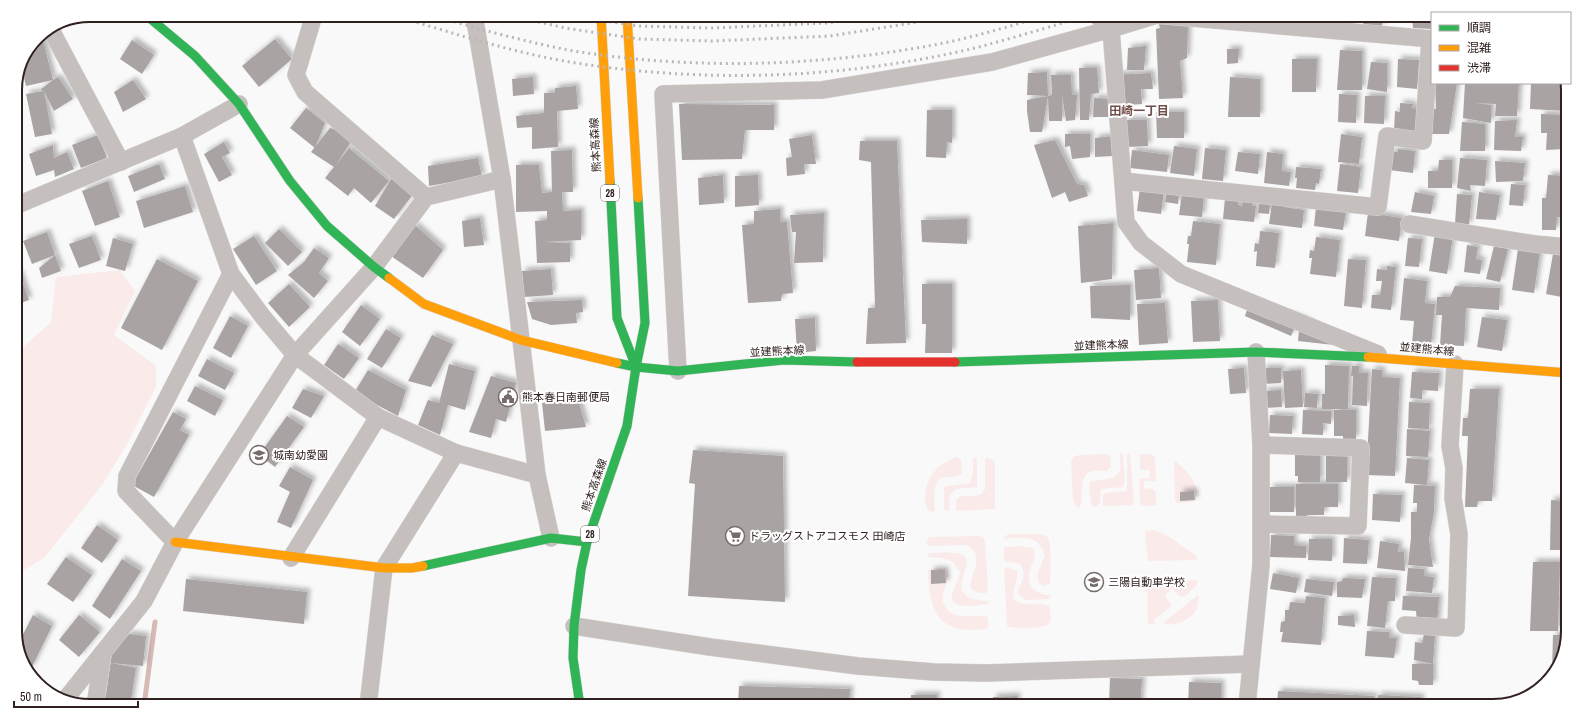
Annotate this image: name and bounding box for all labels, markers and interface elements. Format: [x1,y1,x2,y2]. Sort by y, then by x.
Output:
legend [1431,12,1571,84]
text: 順調 [1467,20,1491,36]
text: 混雑 [1467,40,1491,56]
text: 渋滞 [1467,60,1491,76]
district label: 田崎一丁目 [1109,103,1169,119]
street label: 熊本高森線 [587,117,603,173]
road number: 28 [601,185,619,201]
street label: 並建熊本線 [1073,337,1129,353]
street label: 並建熊本線 [1399,340,1455,358]
street label: 並建熊本線 [749,343,805,359]
public building icon: 熊本春日南郵便局 [497,386,519,408]
place label: 熊本春日南郵便局 [522,390,610,404]
school or university icon: 城南幼愛園 [248,444,270,466]
place label: 城南幼愛園 [273,448,328,462]
street label: 熊本高森線 [578,457,610,513]
supermarket icon: ドラッグストアコスモス 田崎店 [724,525,746,547]
road number: 28 [581,526,599,542]
place label: ドラッグストアコスモス 田崎店 [749,529,906,543]
school or university icon: 三陽自動車学校 [1083,571,1105,593]
place label: 三陽自動車学校 [1108,575,1185,589]
scale bar [14,683,138,709]
text: 50 m [20,689,42,705]

